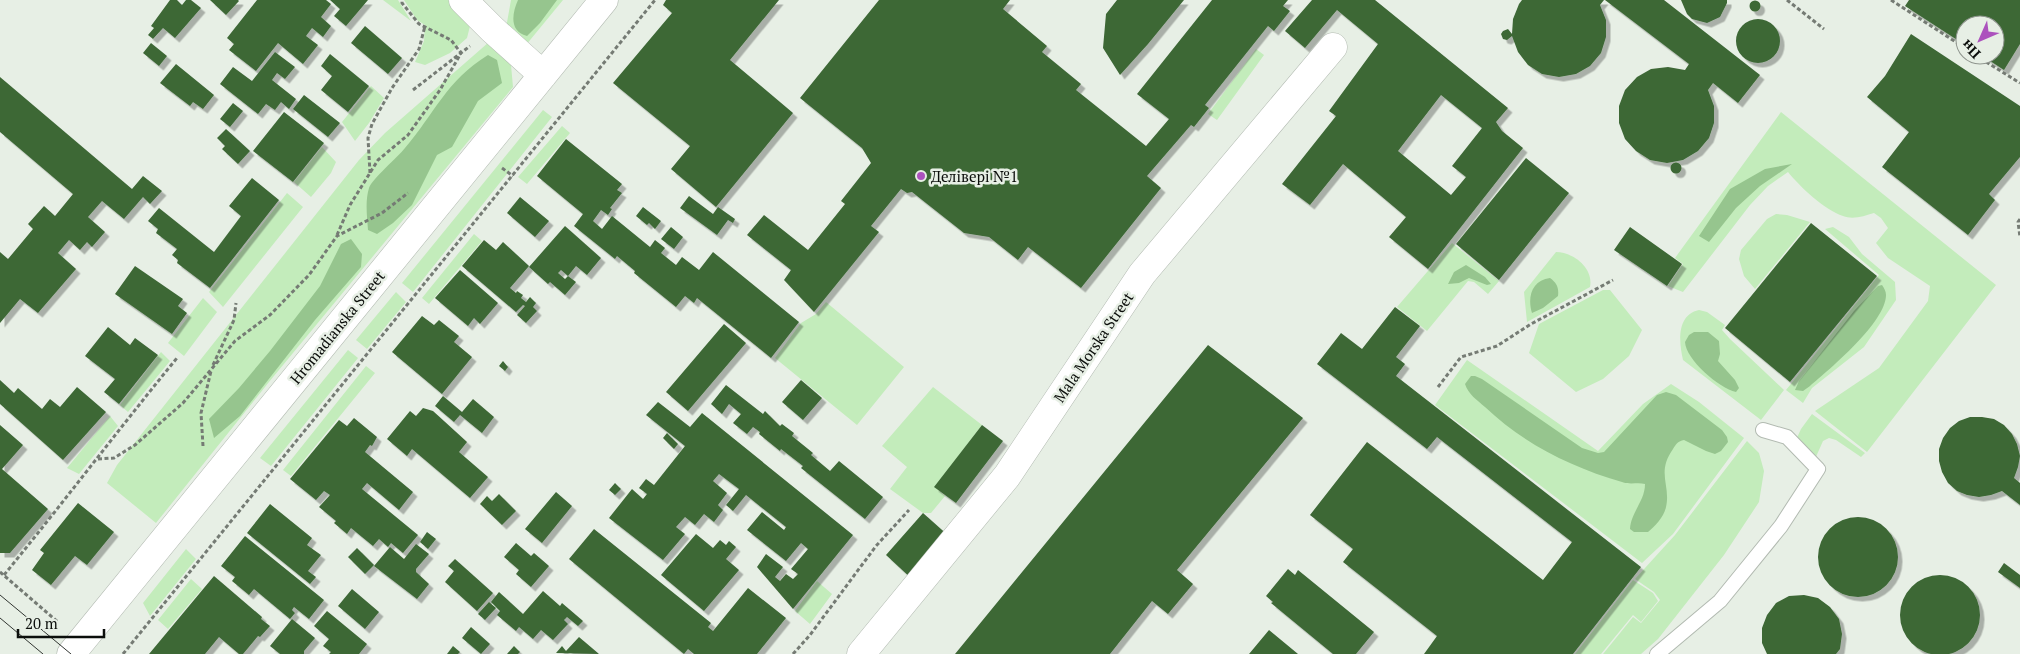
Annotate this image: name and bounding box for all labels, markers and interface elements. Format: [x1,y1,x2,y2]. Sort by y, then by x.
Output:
north arrow [1955,15,2005,65]
text: Пн [1957,36,1984,63]
place label: Делівері №1 [931,166,1018,186]
marker: Делівері №1 [915,170,927,182]
street label: Hromadianska Street [285,266,389,388]
street label: Mala Morska Street [1049,288,1138,406]
scale bar [18,606,104,638]
text: 20 m [25,613,58,633]

